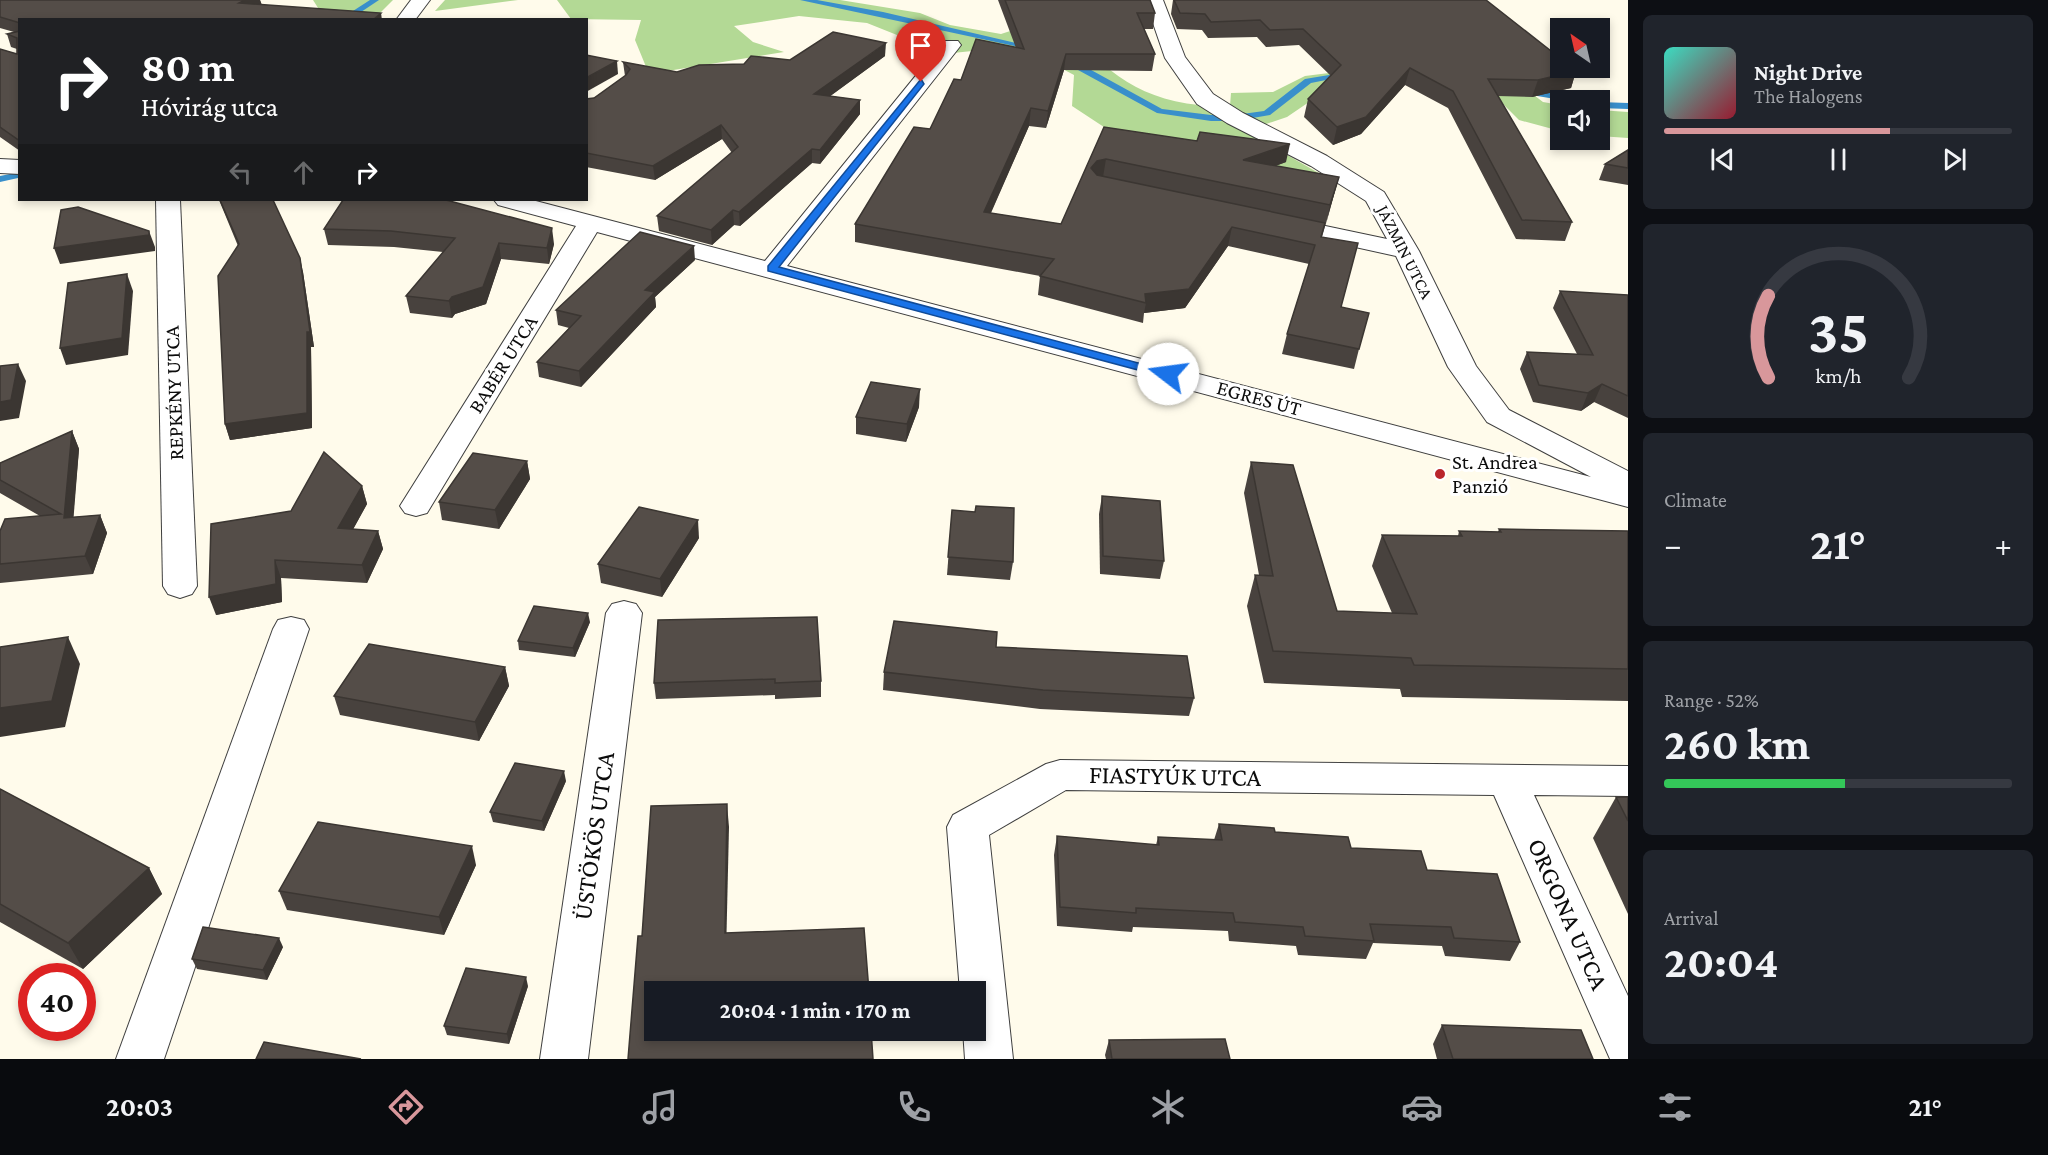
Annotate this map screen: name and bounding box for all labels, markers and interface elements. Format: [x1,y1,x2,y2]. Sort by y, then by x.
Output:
north arrow [1550,18,1610,78]
map controls [1550,18,1610,150]
pin [895,20,946,82]
icon: arrive [904,29,937,62]
icon: right [42,42,120,120]
text: 80 m [141,43,235,90]
text: Night Drive [1754,60,1862,85]
text: The Halogens [1754,85,1863,107]
button: sound [1550,90,1610,150]
text: Hóvirág utca [141,92,278,122]
icon: previous [1706,143,1739,176]
icon: pause [1822,143,1855,176]
icon: next [1938,143,1971,176]
icon: left [224,156,257,189]
icon: ahead [287,156,320,189]
icon: right [350,156,383,189]
street label: JÁZMIN UTCA [1372,200,1438,303]
text: 35 [1807,296,1869,365]
street label: BABÉR UTCA [463,311,543,417]
street label: REPKÉNY UTCA [160,325,188,461]
position arrow [1136,342,1200,406]
text: km/h [1815,364,1862,388]
street label: EGRES ÚT [1214,375,1304,421]
place label: St. Andrea Panzió [1452,450,1538,498]
marker: St. Andrea Panzió [1433,467,1447,481]
text: Climate [1664,489,1727,511]
text: 21° [1810,519,1866,569]
text: − [1664,526,1681,563]
text: + [1995,526,2012,563]
text: Range · 52% [1664,689,1759,711]
text: 260 km [1664,719,1810,769]
street label: ÜSTÖKÖS UTCA [568,750,620,922]
street label: FIASTYÚK UTCA [1089,760,1262,792]
street label: ORGONA UTCA [1522,834,1614,994]
text: Arrival [1664,907,1718,929]
text: 20:04 [1664,937,1778,987]
speed limit sign: 40 [18,963,96,1041]
text: 20:04 · 1 min · 170 m [720,998,910,1023]
icon: directions [385,1086,427,1128]
icon: music [639,1086,681,1128]
icon: phone [893,1086,935,1128]
icon: climate [1147,1086,1189,1128]
icon: car [1401,1086,1443,1128]
icon: filters [1654,1086,1696,1128]
text: 20:03 [106,1092,173,1122]
text: 21° [1908,1092,1942,1122]

